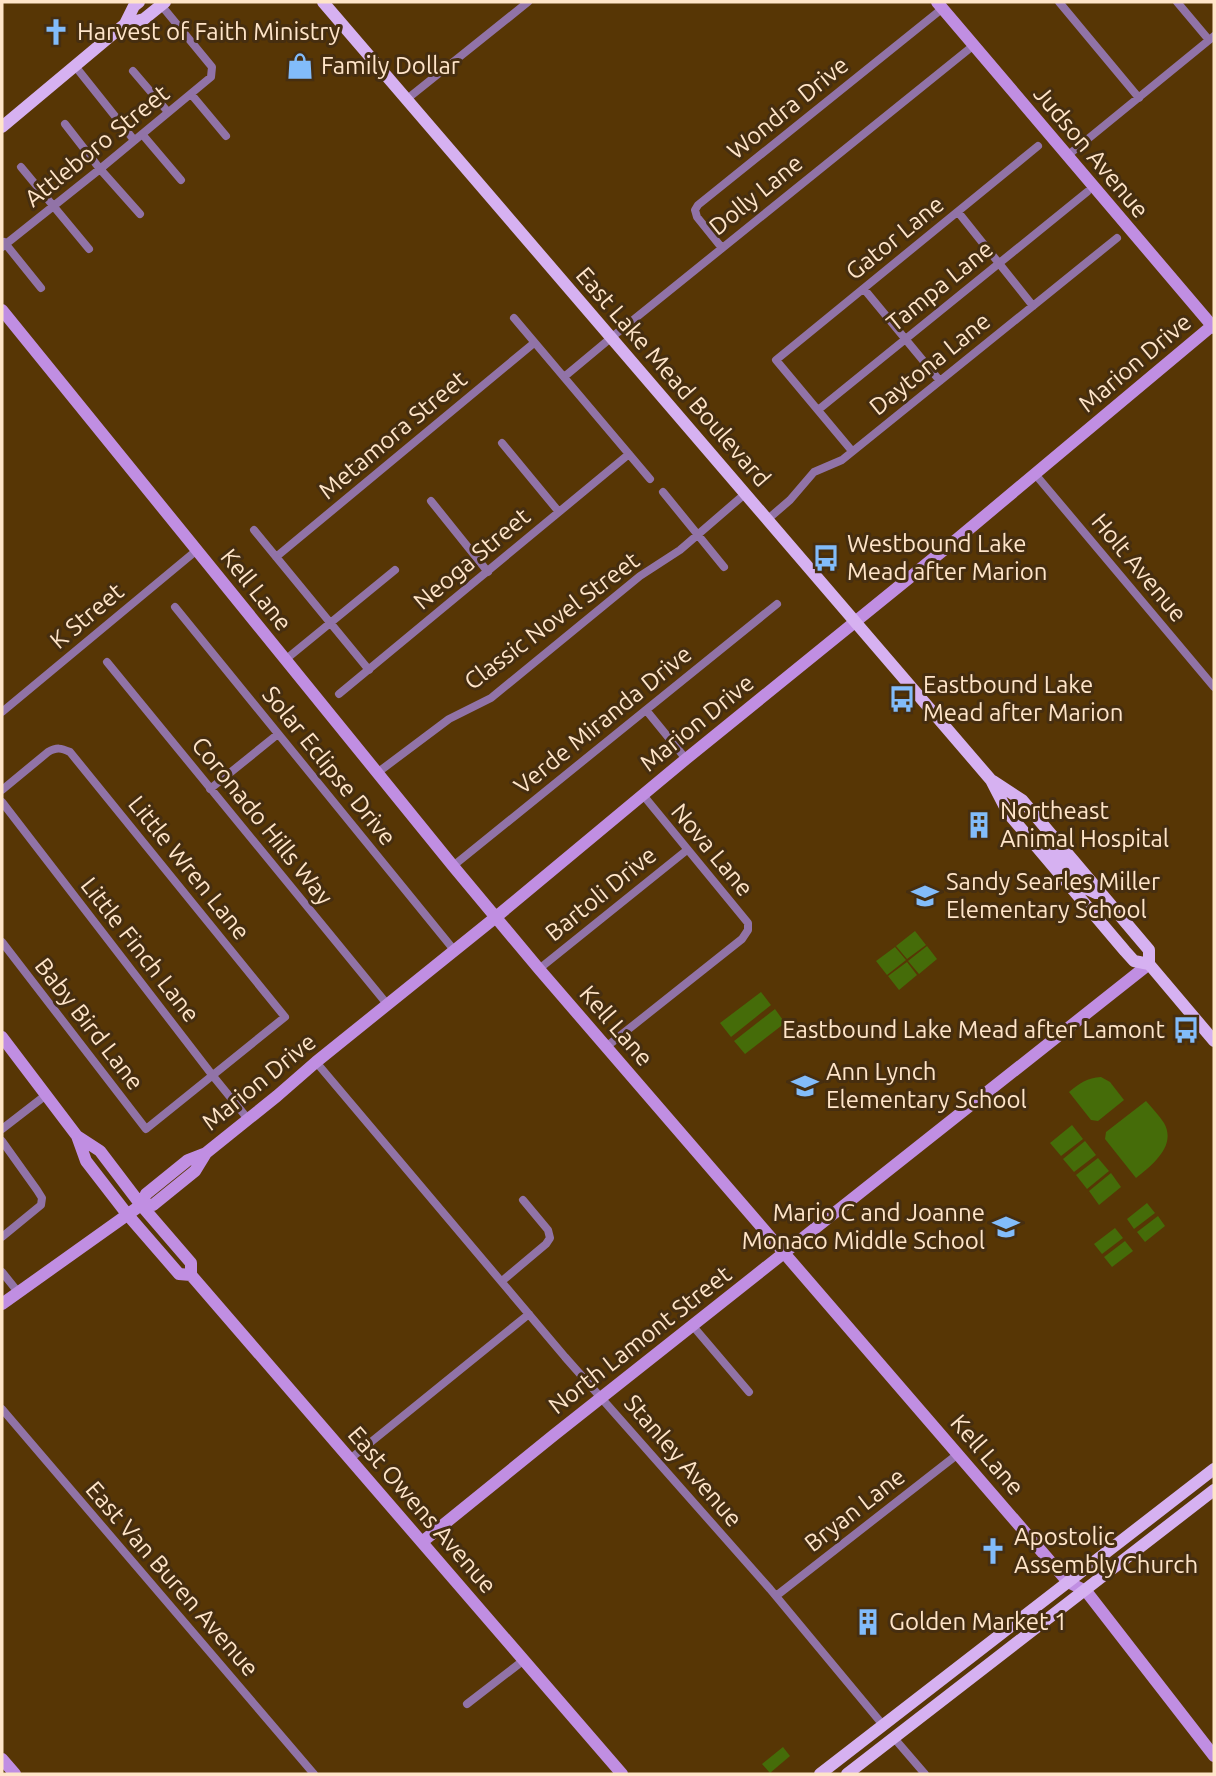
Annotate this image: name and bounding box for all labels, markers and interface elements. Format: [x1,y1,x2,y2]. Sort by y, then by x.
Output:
church icon: Harvest of Faith Ministry [41,17,71,47]
place label: Harvest of Faith Ministry [77,18,341,45]
shop icon: Family Dollar [285,51,315,81]
street label: Wondra Drive [722,51,853,164]
place label: Family Dollar [321,52,460,79]
street label: Attleboro Street [19,79,175,212]
street label: Judson Avenue [1028,80,1154,223]
street label: Dolly Lane [704,149,808,240]
street label: Gator Lane [840,190,949,285]
street label: Tampa Lane [881,235,998,337]
street label: East Lake Mead Boulevard [571,261,776,492]
street label: Daytona Lane [864,307,995,420]
street label: Marion Drive [1073,308,1196,417]
street label: Metamora Street [313,365,472,504]
street label: Neoga Street [408,502,536,615]
street label: Holt Avenue [1086,508,1192,627]
place label: Westbound Lake Mead after Marion [847,530,1048,585]
street label: Kell Lane [215,543,297,636]
bus stop icon: Westbound Lake Mead after Marion [811,543,841,573]
street label: Classic Novel Street [459,546,645,695]
street label: K Street [45,577,129,654]
street label: Verde Miranda Drive [509,640,697,799]
street label: Marion Drive [635,669,759,777]
place label: Eastbound Lake Mead after Marion [923,671,1124,726]
street label: Solar Eclipse Drive [257,681,402,851]
bus stop icon: Eastbound Lake Mead after Marion [887,684,917,714]
street label: Coronado Hills Way [186,731,339,910]
street label: Little Wren Lane [123,790,256,945]
place label: Northeast Animal Hospital [1000,797,1169,852]
street label: Nova Lane [666,798,759,901]
building icon: Northeast Animal Hospital [964,810,994,840]
street label: Bartoli Drive [540,841,661,946]
place label: Sandy Searles Miller Elementary School [946,868,1160,923]
street label: Little Finch Lane [76,872,205,1027]
school or university icon: Sandy Searles Miller Elementary School [910,881,940,911]
street label: Baby Bird Lane [30,952,149,1095]
street label: Kell Lane [574,980,658,1071]
bus stop icon: Eastbound Lake Mead after Lamont [1171,1015,1201,1045]
place label: Eastbound Lake Mead after Lamont [782,1016,1166,1043]
street label: Marion Drive [197,1028,321,1136]
place label: Ann Lynch Elementary School [826,1058,1027,1113]
school or university icon: Ann Lynch Elementary School [790,1071,820,1101]
place label: Mario C and Joanne Monaco Middle School [742,1199,985,1254]
school or university icon: Mario C and Joanne Monaco Middle School [991,1212,1021,1242]
street label: North Lamont Street [543,1260,737,1419]
street label: Stanley Avenue [619,1389,748,1532]
street label: Kell Lane [945,1409,1029,1500]
street label: East Owens Avenue [343,1421,502,1599]
street label: Bryan Lane [799,1462,910,1557]
street label: East Van Buren Avenue [81,1476,264,1681]
place label: Apostolic Assembly Church [1014,1523,1198,1578]
church icon: Apostolic Assembly Church [978,1536,1008,1566]
building icon: Golden Market 1 [853,1607,883,1637]
place label: Golden Market 1 [889,1608,1067,1635]

